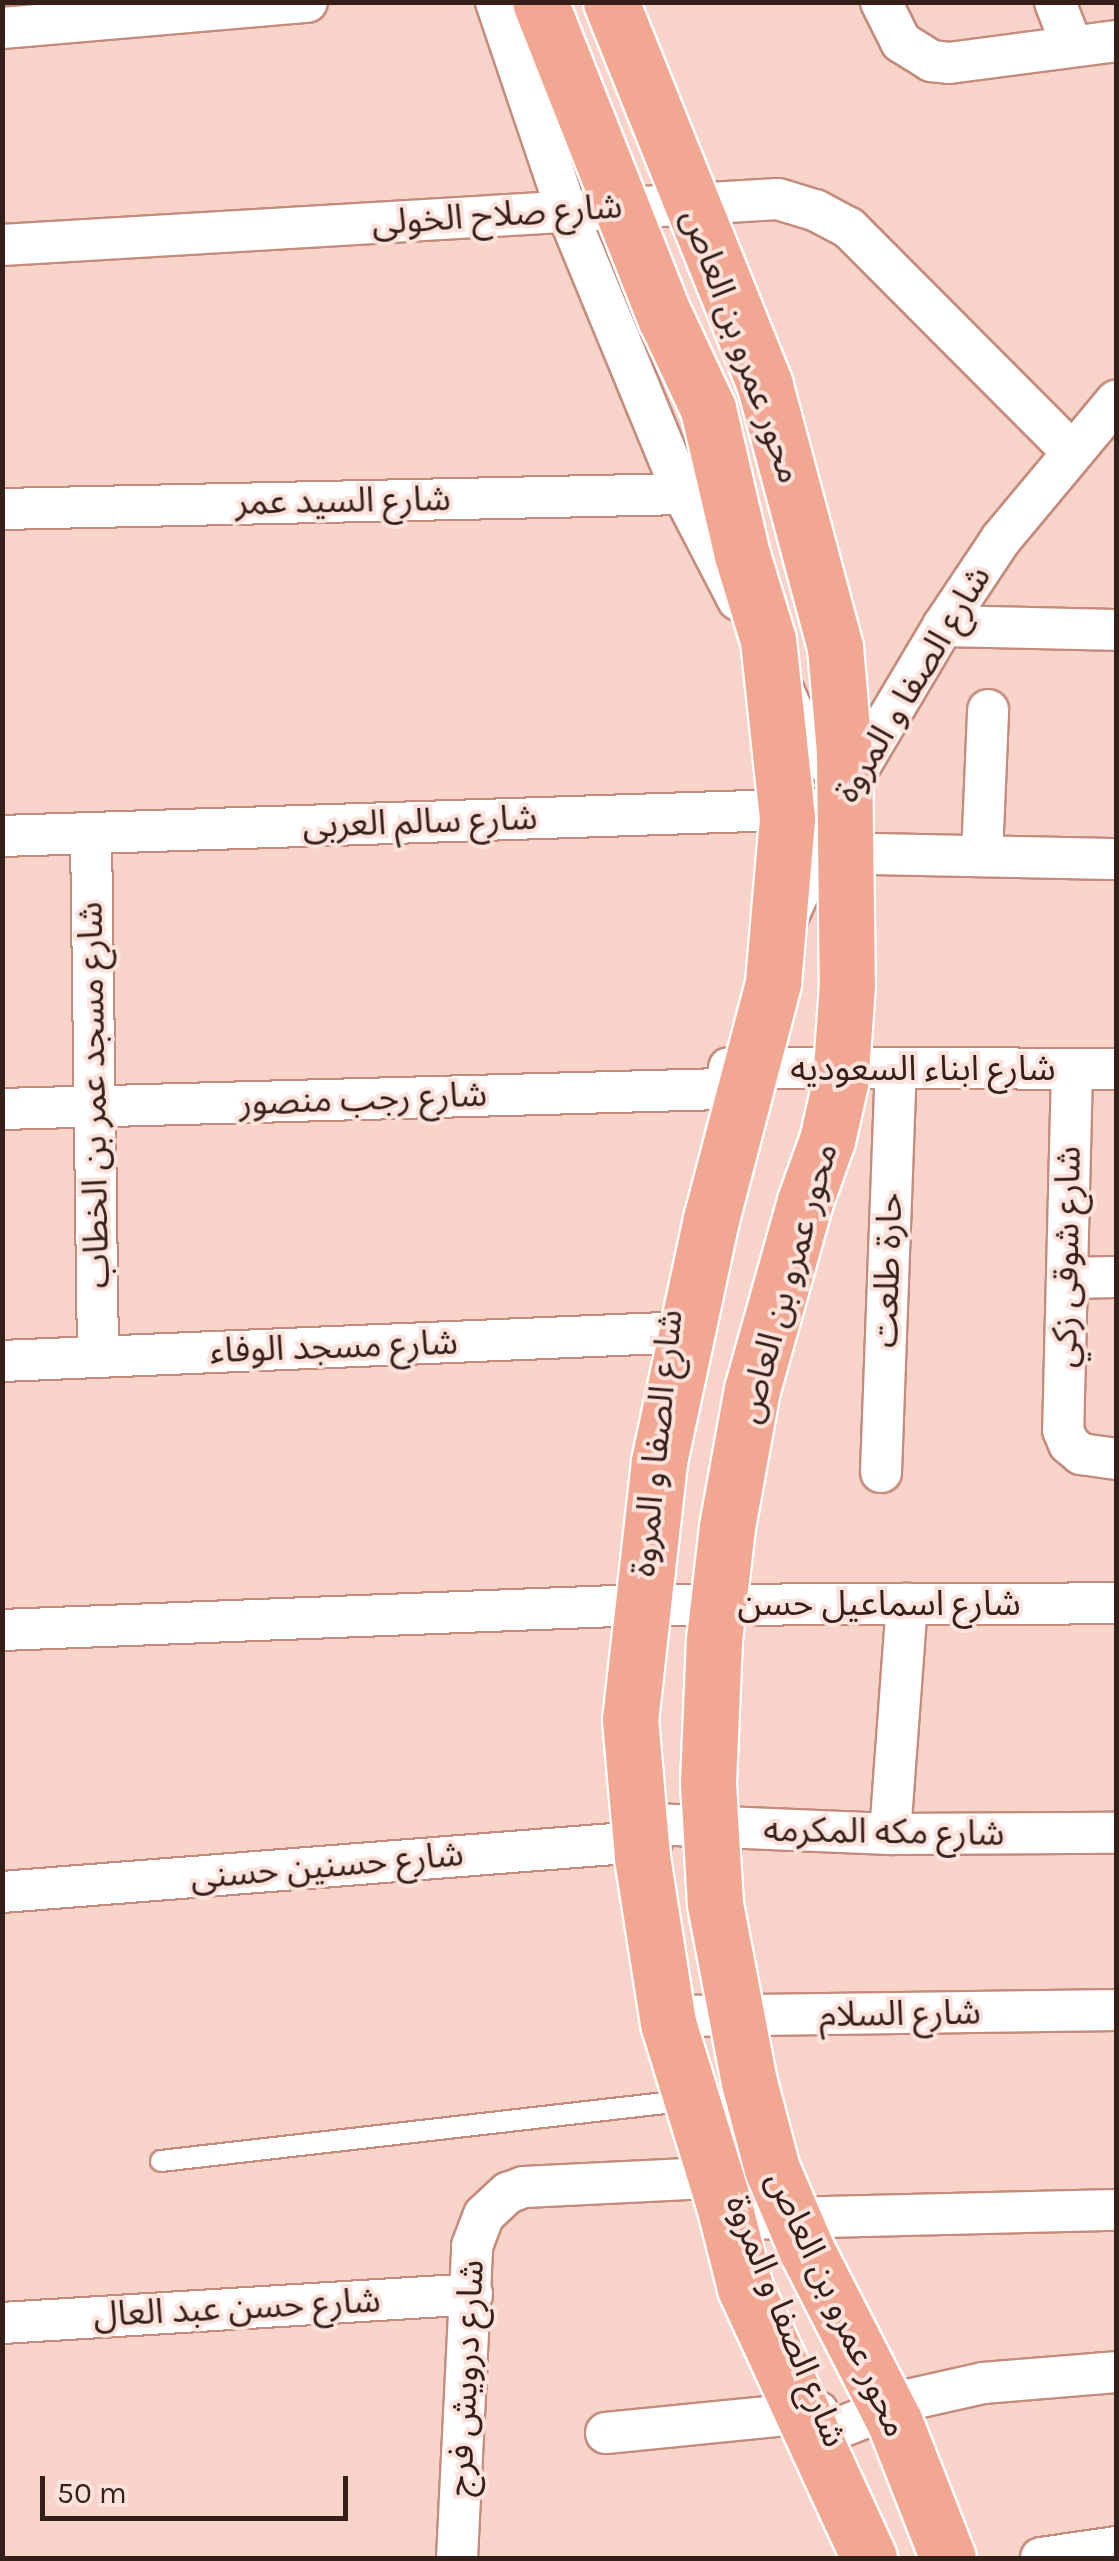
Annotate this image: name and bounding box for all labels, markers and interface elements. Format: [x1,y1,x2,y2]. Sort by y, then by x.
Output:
street label: شارع صلاح الخولى [370,185,624,245]
street label: محور عمرو بن العاص [673,203,811,489]
street label: شارع السيد عمر [235,478,451,524]
street label: شارع الصفا و المروة [826,558,1000,810]
street label: شارع سالم العربى [302,797,538,847]
street label: شارع مسجد عمر بن الخطاب [70,901,118,1289]
street label: شارع ابناء السعوديه [790,1048,1056,1090]
street label: شارع رجب منصور [238,1074,488,1124]
street label: محور عمرو بن العاص [727,1138,847,1428]
street label: شارع شوقى زكي [1044,1146,1090,1368]
street label: حارة طلعت [864,1192,912,1348]
street label: شارع الصفا و المروة [622,1307,692,1579]
street label: شارع مسجد الوفاء [209,1322,459,1372]
street label: شارع اسماعيل حسن [737,1583,1021,1625]
street label: شارع مكه المكرمه [763,1809,1005,1855]
street label: شارع حسنين حسنى [189,1833,465,1899]
street label: شارع السلام [819,1992,981,2036]
street label: محور عمرو بن العاص [757,2164,917,2444]
street label: شارع الصفا و المروة [716,2189,856,2453]
street label: شارع درويش فرج [439,2259,493,2497]
street label: شارع حسن عبد العال [92,2280,382,2336]
scale bar [45,2456,352,2518]
text: 50 m [57,2475,127,2511]

